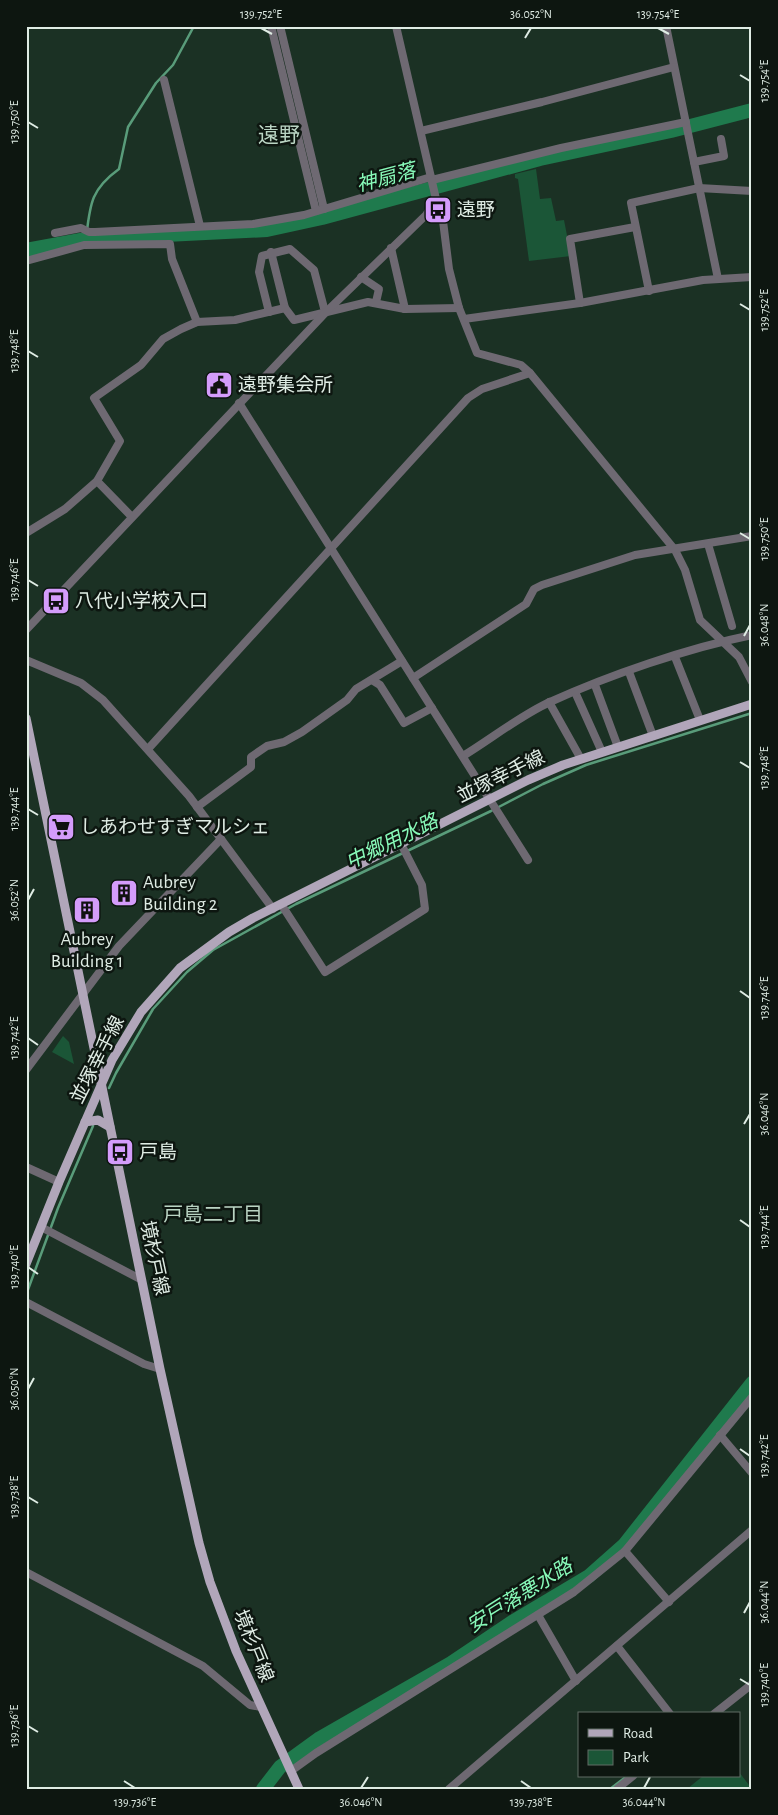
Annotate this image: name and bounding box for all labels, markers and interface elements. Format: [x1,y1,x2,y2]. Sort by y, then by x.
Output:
text: 139.752°E [240,8,282,20]
text: 36.052°N [510,8,552,20]
text: 139.754°E [637,8,679,20]
text: 139.754°E [758,60,770,102]
text: 139.750°E [8,100,20,144]
district label: 遠野 [258,124,300,146]
water label: 神扇落 [354,159,420,195]
bus stop icon: 遠野 [423,195,453,225]
place label: 遠野 [457,200,495,220]
text: 139.752°E [758,289,770,331]
text: 139.748°E [8,329,20,373]
public building icon: 遠野集会所 [204,370,234,400]
place label: 遠野集会所 [238,375,333,395]
text: 139.750°E [758,517,770,561]
text: 139.746°E [8,558,20,602]
bus stop icon: 八代小学校入口 [41,586,71,616]
place label: 八代小学校入口 [75,590,208,611]
text: 36.048°N [758,604,770,646]
text: 139.748°E [758,746,770,790]
street label: 並塚幸手線 [454,747,548,806]
text: 139.744°E [8,787,20,831]
water label: 中郷用水路 [342,809,443,873]
supermarket icon: しあわせすぎマルシェ [46,812,76,842]
place label: しあわせすぎマルシェ [80,816,270,837]
place label: Aubrey Building 2 [143,873,218,914]
building icon: Aubrey Building 2 [109,878,139,908]
text: 36.052°N [8,879,20,921]
building icon: Aubrey Building 1 [72,895,102,925]
place label: Aubrey Building 1 [51,930,123,971]
text: 139.746°E [758,976,770,1020]
street label: 並塚幸手線 [67,1013,128,1107]
text: 139.742°E [8,1016,20,1060]
text: 36.046°N [758,1093,770,1135]
bus stop icon: 戸島 [105,1137,135,1167]
place label: 戸島 [139,1142,177,1162]
district label: 戸島二丁目 [163,1204,263,1225]
text: 139.744°E [758,1205,770,1249]
street label: 境杉戸線 [137,1218,173,1297]
text: 139.740°E [8,1245,20,1289]
text: 36.050°N [8,1368,20,1410]
text: 139.742°E [758,1434,770,1478]
text: 139.738°E [8,1476,20,1518]
water label: 安戸落悪水路 [463,1554,578,1636]
text: 36.044°N [758,1581,770,1623]
street label: 境杉戸線 [230,1606,278,1685]
text: 139.740°E [758,1663,770,1707]
text: 139.736°E [8,1705,20,1747]
legend [578,1712,740,1778]
text: Road [623,1726,653,1741]
text: Park [623,1750,649,1765]
text: 139.736°E [114,1796,156,1808]
text: 36.046°N [340,1796,382,1808]
text: 139.738°E [510,1796,552,1808]
text: 36.044°N [623,1796,665,1808]

